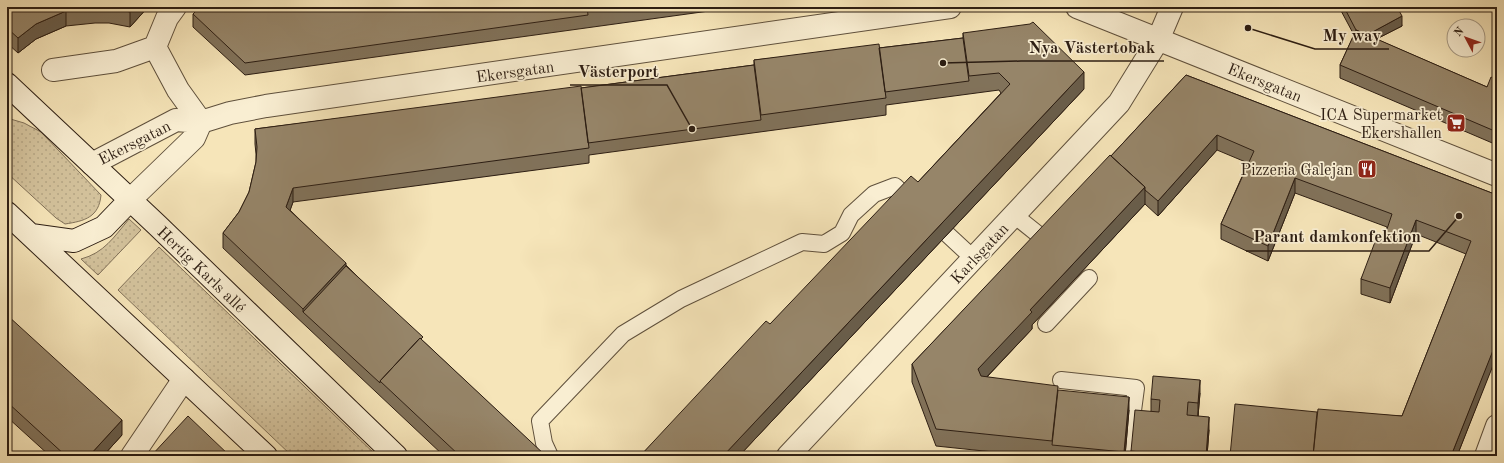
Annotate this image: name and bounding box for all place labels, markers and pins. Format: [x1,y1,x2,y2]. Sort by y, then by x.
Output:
callout: My way [1315,20,1389,49]
callout: Nya Västertobak [1021,32,1164,61]
callout: Västerport [570,56,667,85]
place label: ICA Supermarket Ekershallen [1320,108,1442,142]
supermarket icon: ICA Supermarket Ekershallen [1445,112,1467,134]
restaurant icon: Pizzeria Galejan [1356,158,1378,180]
place label: Pizzeria Galejan [1240,163,1353,179]
callout: Parant damkonfektion [1246,222,1429,251]

